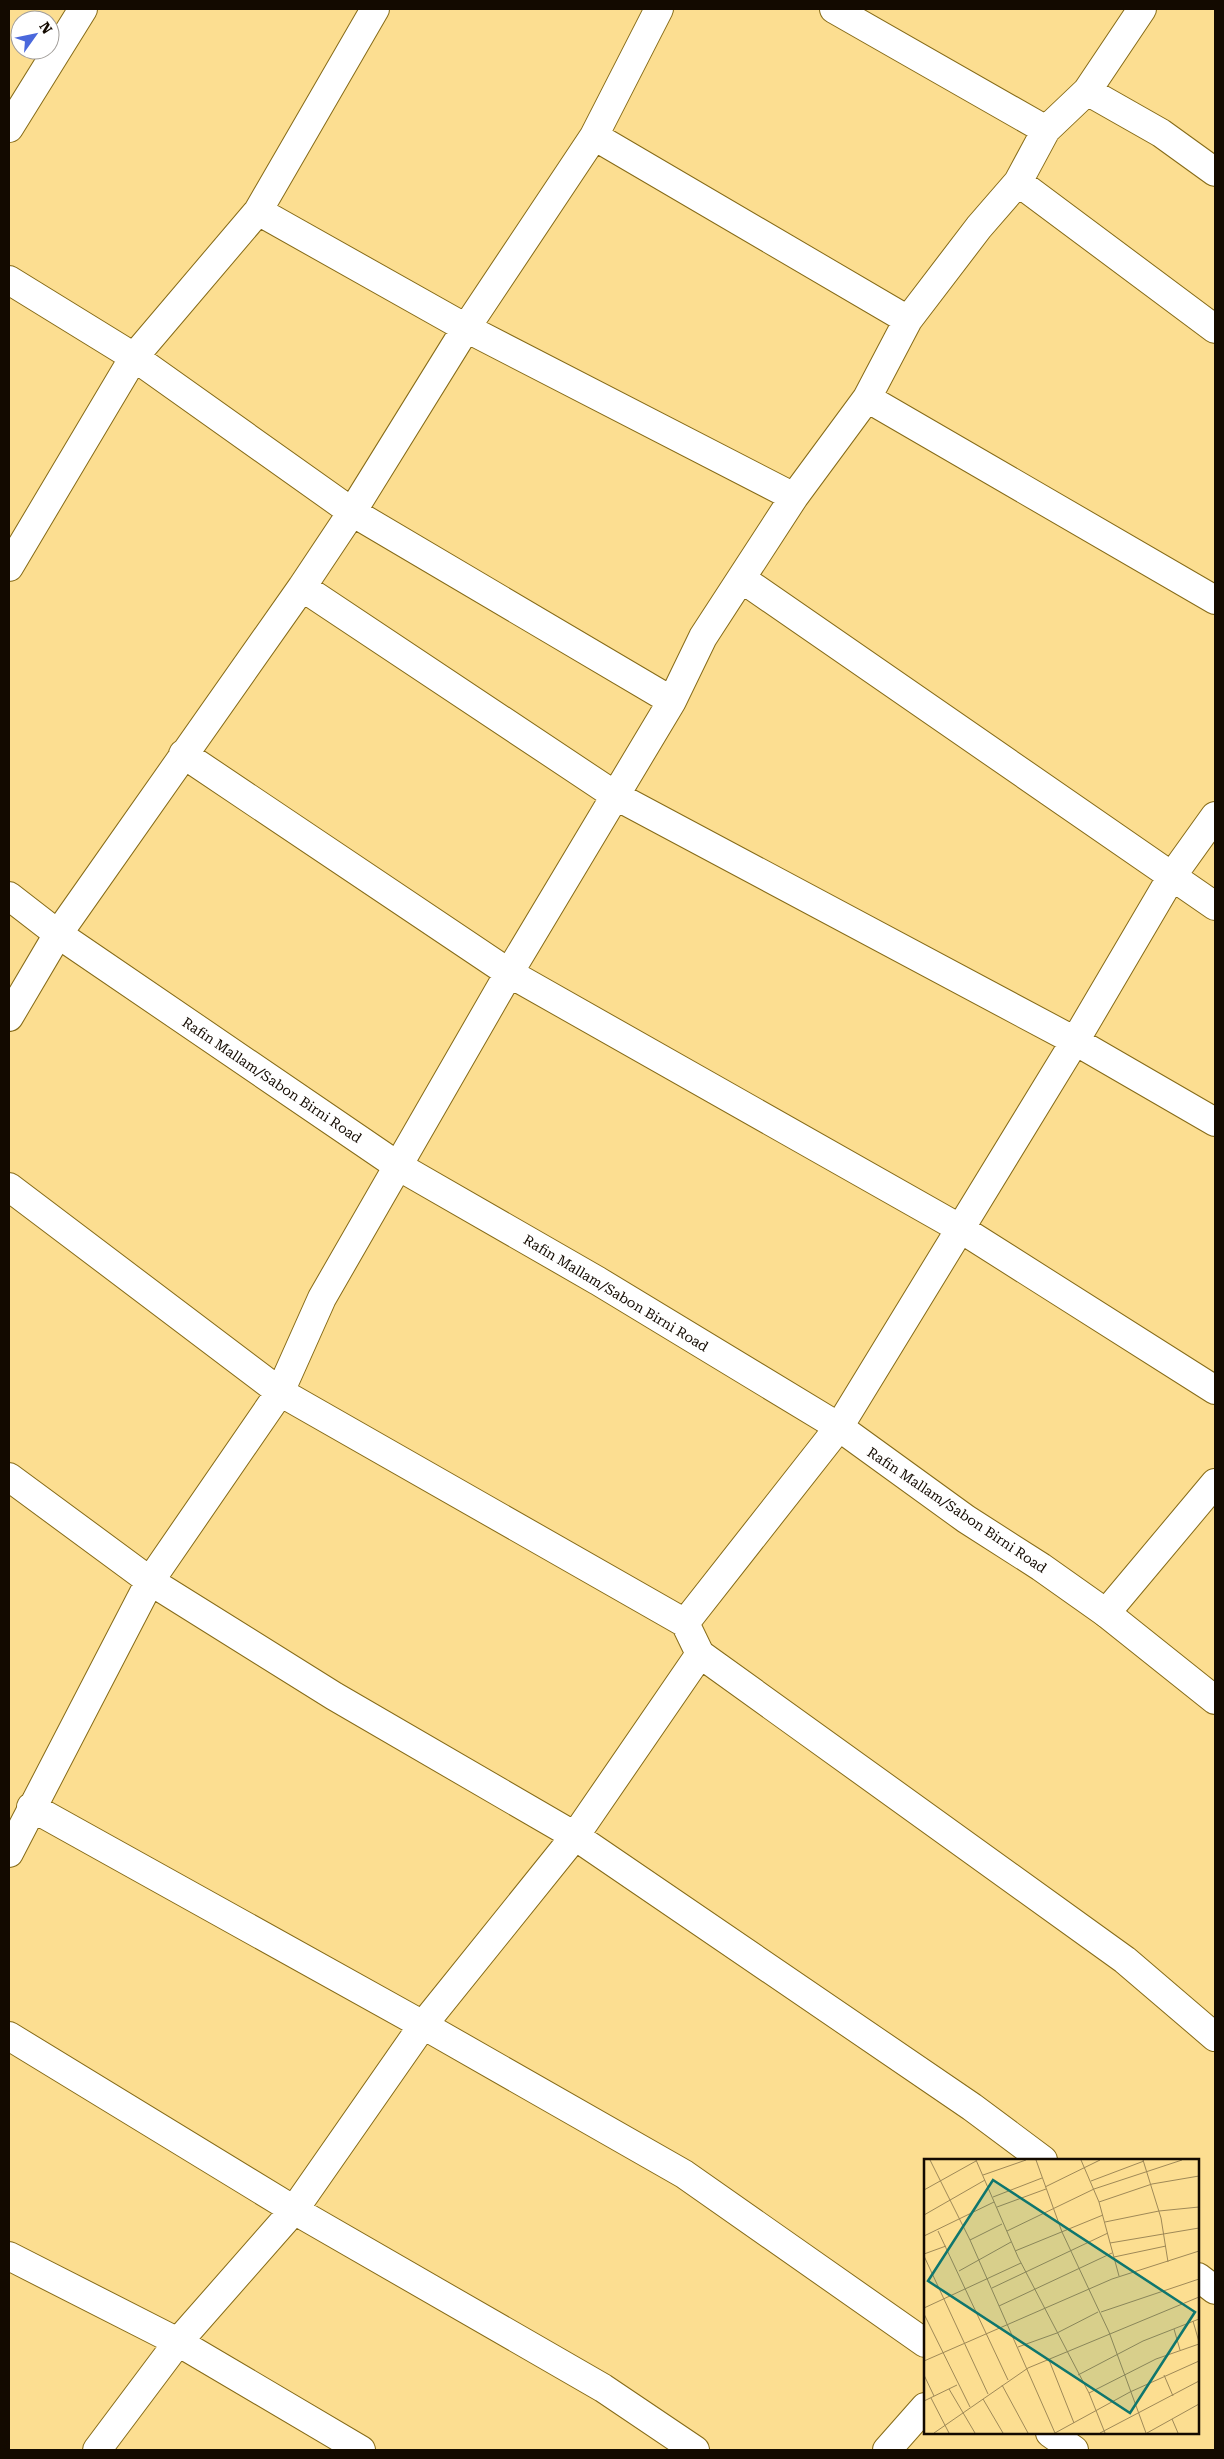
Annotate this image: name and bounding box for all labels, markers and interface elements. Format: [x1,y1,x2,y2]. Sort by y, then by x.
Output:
north arrow [10,10,60,60]
text: N [36,19,56,37]
street label: Rafin Mallam/Sabon Birni Road [179,1014,365,1146]
street label: Rafin Mallam/Sabon Birni Road [521,1231,711,1355]
street label: Rafin Mallam/Sabon Birni Road [864,1444,1050,1576]
inset map [924,2159,1199,2434]

